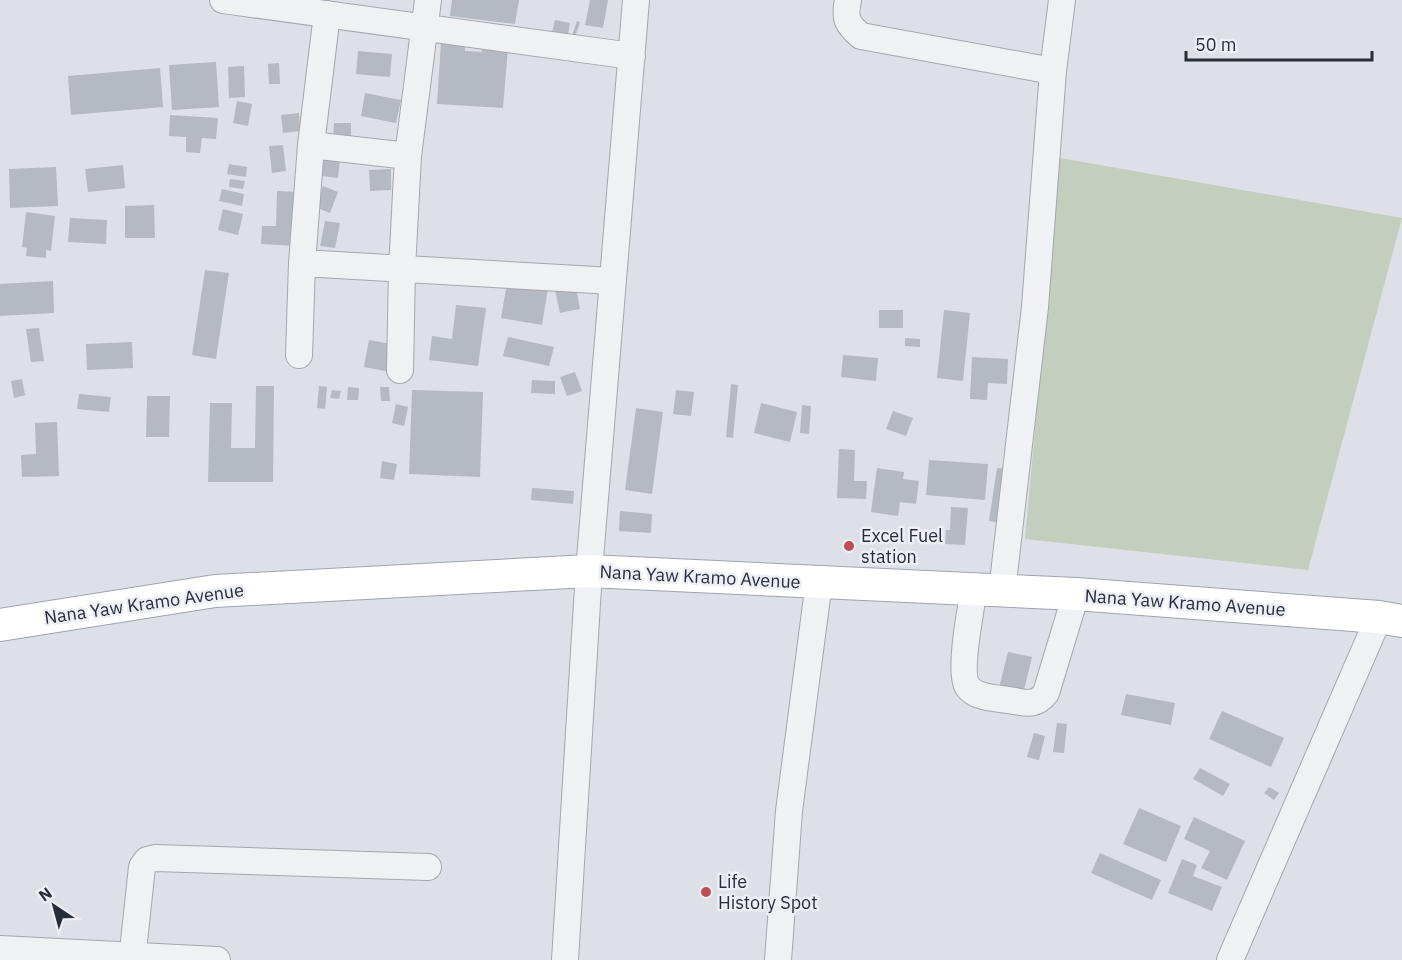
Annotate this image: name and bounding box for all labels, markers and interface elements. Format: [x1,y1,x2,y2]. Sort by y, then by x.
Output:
scale bar [1186,24,1372,62]
text: 50 m [1195,33,1237,56]
place label: Excel Fuel station [861,524,943,568]
marker: Excel Fuel station [842,539,856,553]
street label: Nana Yaw Kramo Avenue [599,560,801,593]
street label: Nana Yaw Kramo Avenue [43,578,245,629]
street label: Nana Yaw Kramo Avenue [1084,584,1286,621]
place label: Life History Spot [718,870,818,914]
north arrow [24,876,84,936]
text: N [35,882,56,905]
marker: Life History Spot [699,885,713,899]

